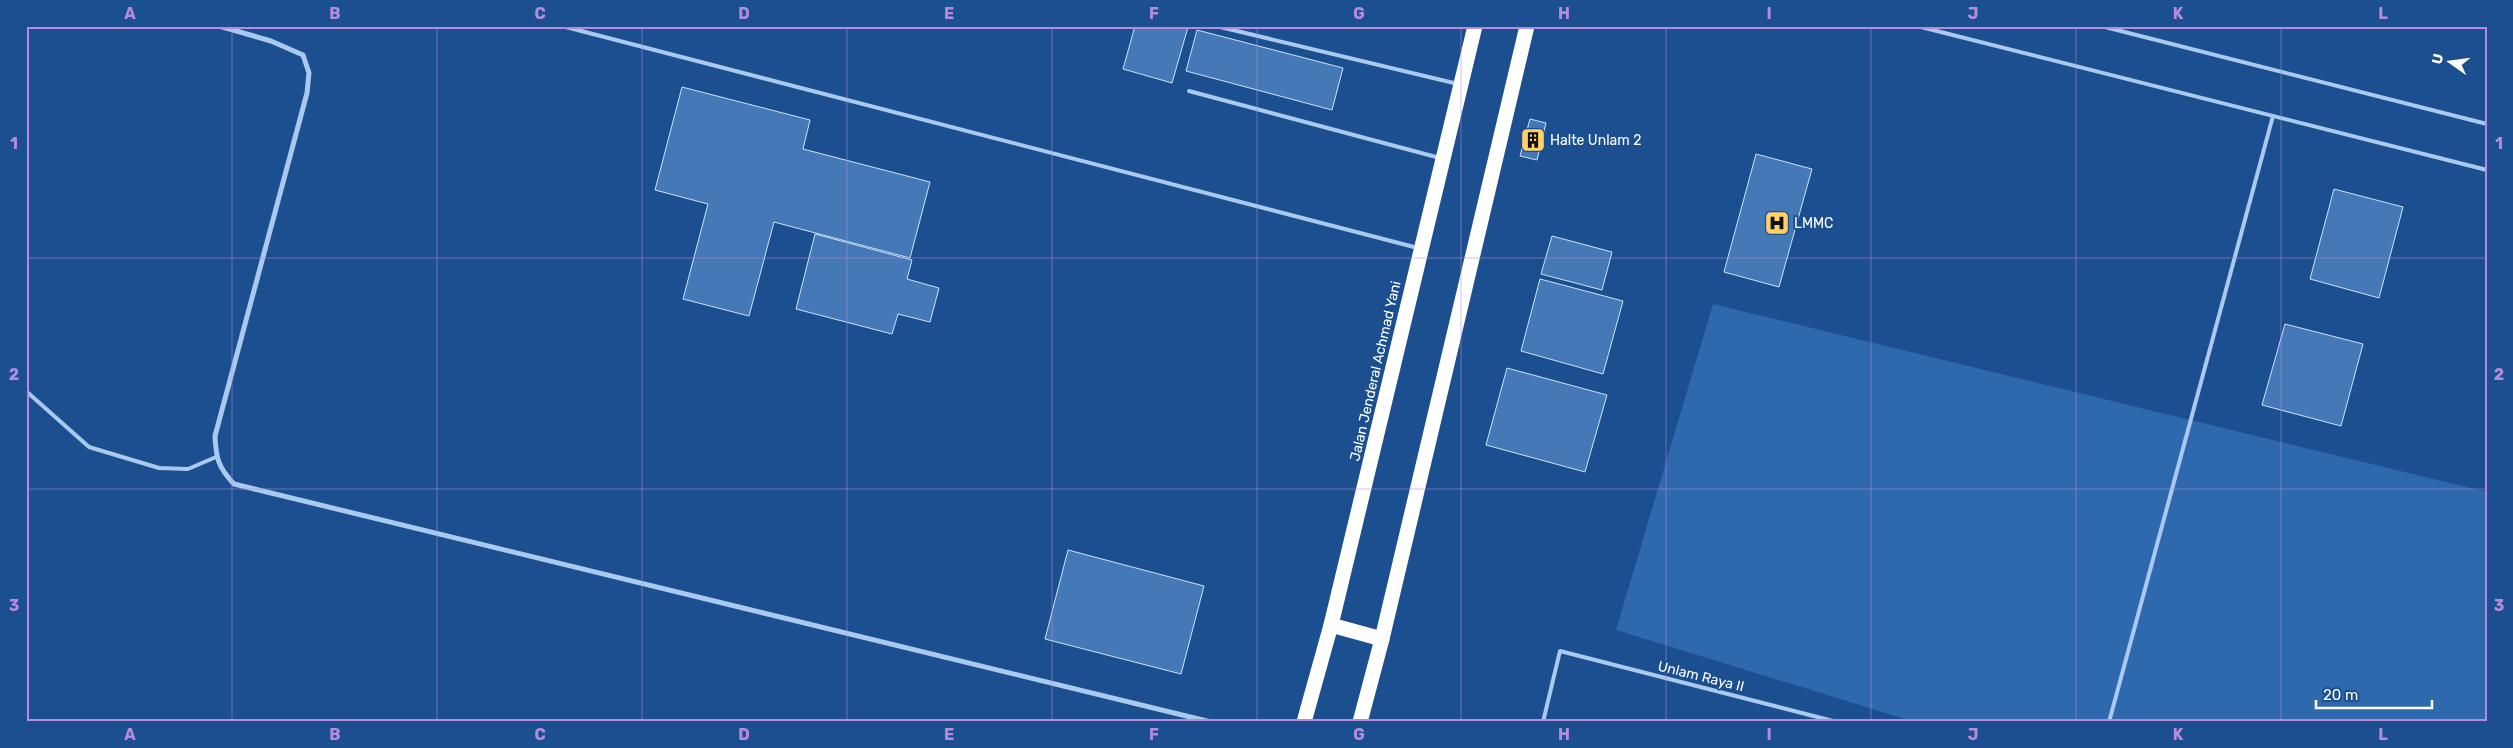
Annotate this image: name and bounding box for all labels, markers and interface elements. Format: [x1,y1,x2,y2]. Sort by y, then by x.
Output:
text: A [124,4,136,23]
text: B [329,4,341,23]
text: C [534,4,546,23]
text: D [738,4,750,23]
text: E [944,4,954,23]
text: F [1149,4,1159,23]
text: G [1353,4,1365,23]
text: H [1558,4,1570,23]
text: I [1766,4,1772,23]
text: J [1968,4,1978,23]
text: K [2173,4,2184,23]
text: L [2378,4,2388,23]
north arrow [2426,38,2476,88]
text: U [2428,52,2447,66]
building icon: Halte Unlam 2 [1520,127,1546,153]
place label: Halte Unlam 2 [1550,132,1641,149]
text: 1 [10,134,18,153]
text: 1 [2495,134,2503,153]
hospital icon: LMMC [1764,210,1790,236]
place label: LMMC [1794,215,1833,232]
street label: Jalan Jenderal Achmad Yani [1346,279,1405,463]
text: 2 [9,365,19,384]
text: 2 [2494,365,2504,384]
text: 3 [9,596,19,615]
text: 3 [2494,596,2504,615]
street label: Unlam Raya II [1656,658,1746,695]
scale bar [2316,678,2432,710]
text: 20 m [2323,686,2358,704]
text: A [124,725,136,744]
text: B [329,725,341,744]
text: C [534,725,546,744]
text: D [738,725,750,744]
text: E [944,725,954,744]
text: F [1149,725,1159,744]
text: G [1353,725,1365,744]
text: H [1558,725,1570,744]
text: I [1766,725,1772,744]
text: J [1968,725,1978,744]
text: K [2173,725,2184,744]
text: L [2378,725,2388,744]

